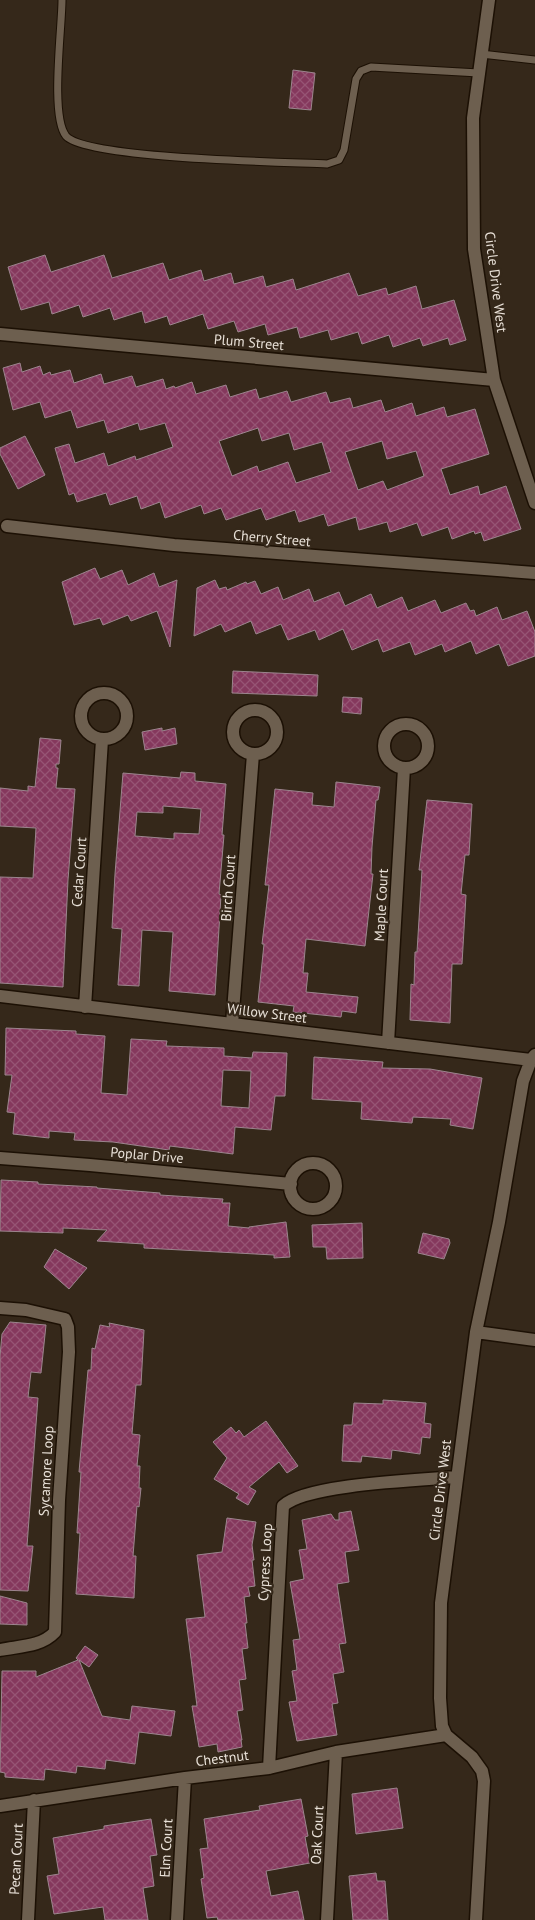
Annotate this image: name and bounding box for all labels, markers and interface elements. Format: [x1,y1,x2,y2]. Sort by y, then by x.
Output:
street label: Circle Drive West [481,231,511,334]
street label: Plum Street [213,330,285,354]
street label: Cherry Street [232,526,312,550]
street label: Cedar Court [68,836,90,908]
street label: Birch Court [217,854,239,922]
street label: Maple Court [370,868,392,942]
street label: Willow Street [226,999,308,1027]
street label: Poplar Drive [110,1143,184,1167]
street label: Sycamore Loop [35,1425,57,1517]
street label: Circle Drive West [425,1438,455,1541]
street label: Cypress Loop [254,1523,276,1601]
street label: Chestnut [194,1746,250,1770]
street label: Oak Court [306,1805,328,1865]
street label: Elm Court [155,1818,177,1878]
street label: Pecan Court [5,1823,27,1895]

